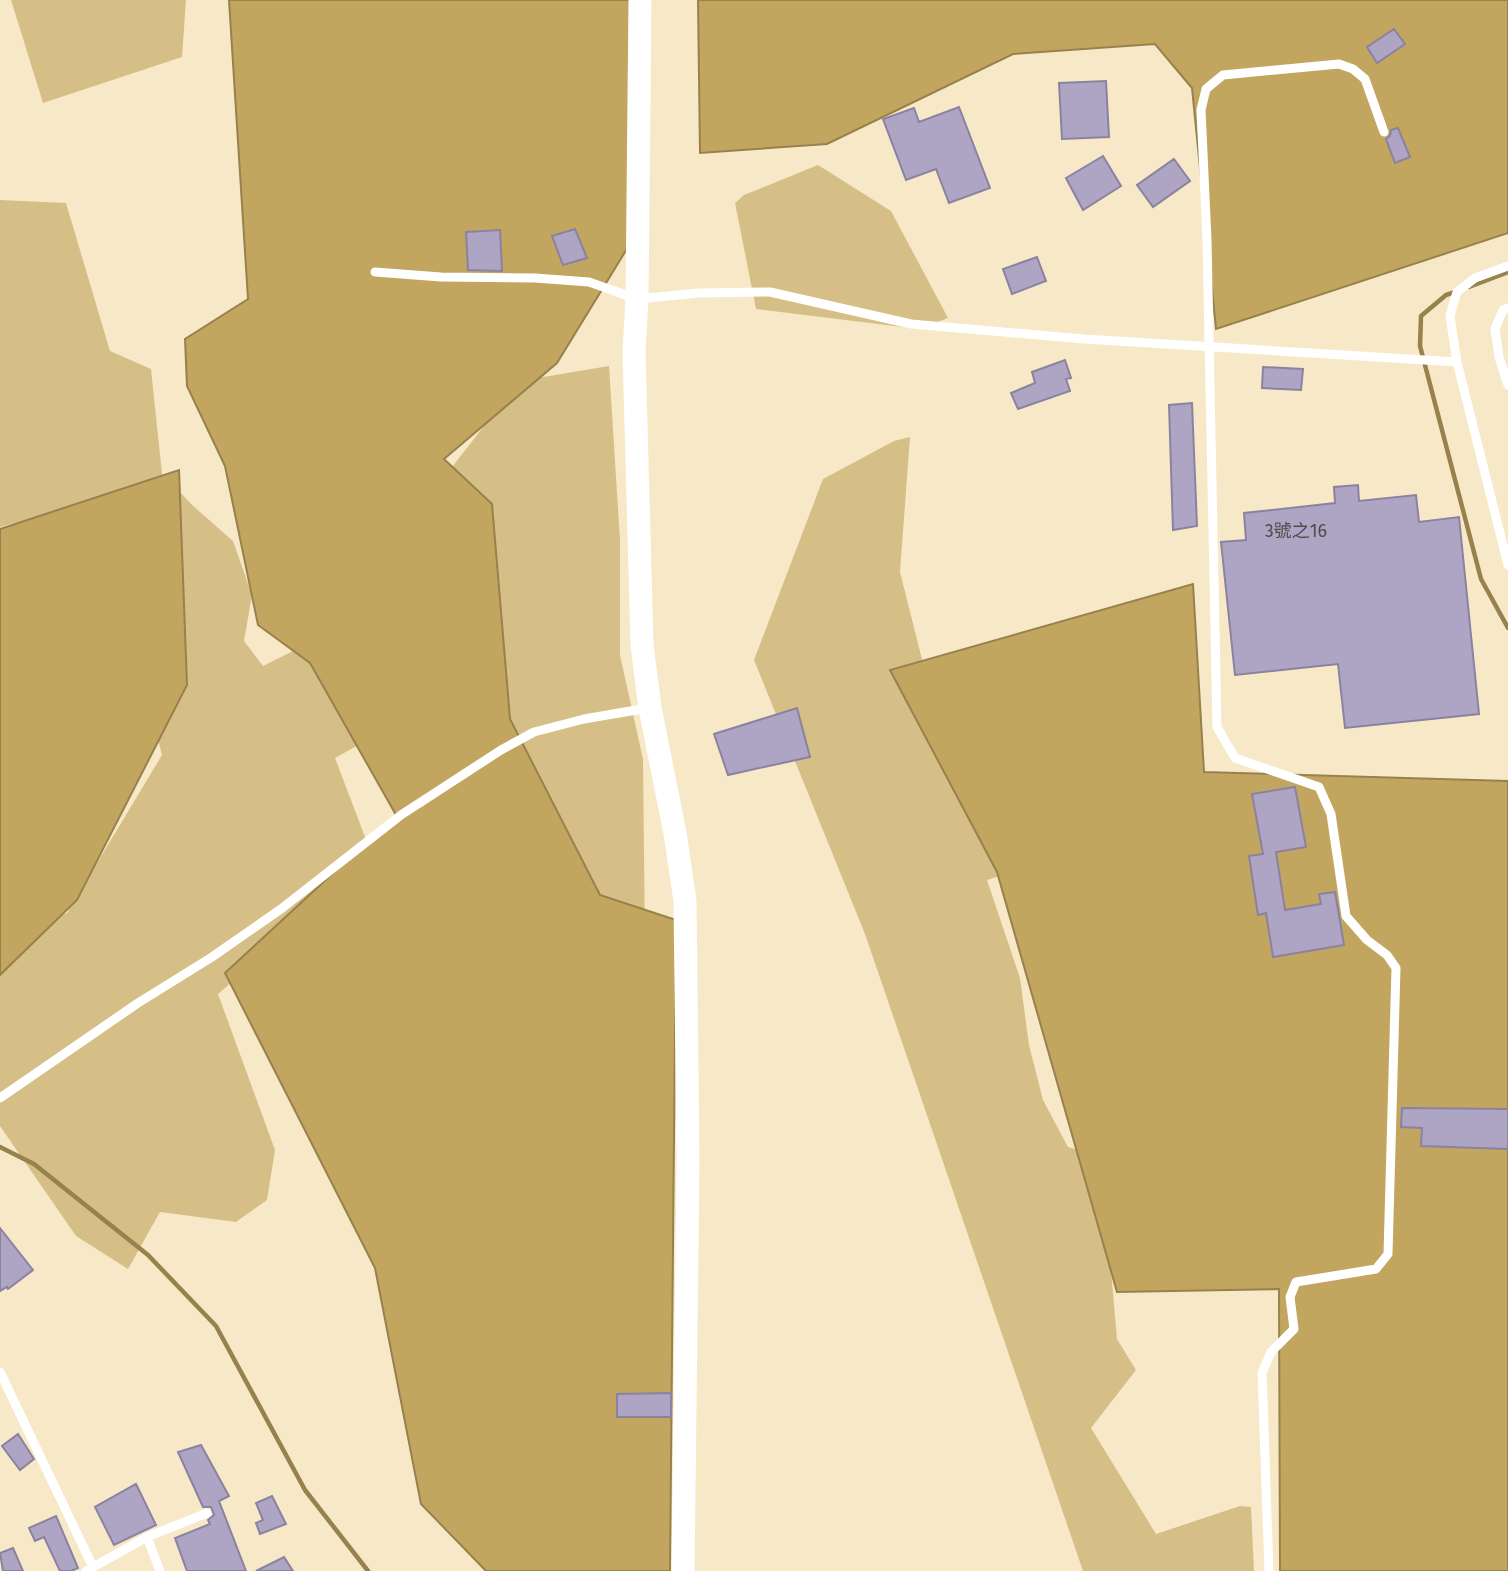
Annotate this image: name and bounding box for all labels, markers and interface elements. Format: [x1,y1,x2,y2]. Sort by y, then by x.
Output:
house number: 3號之16 [1265,520,1327,542]

